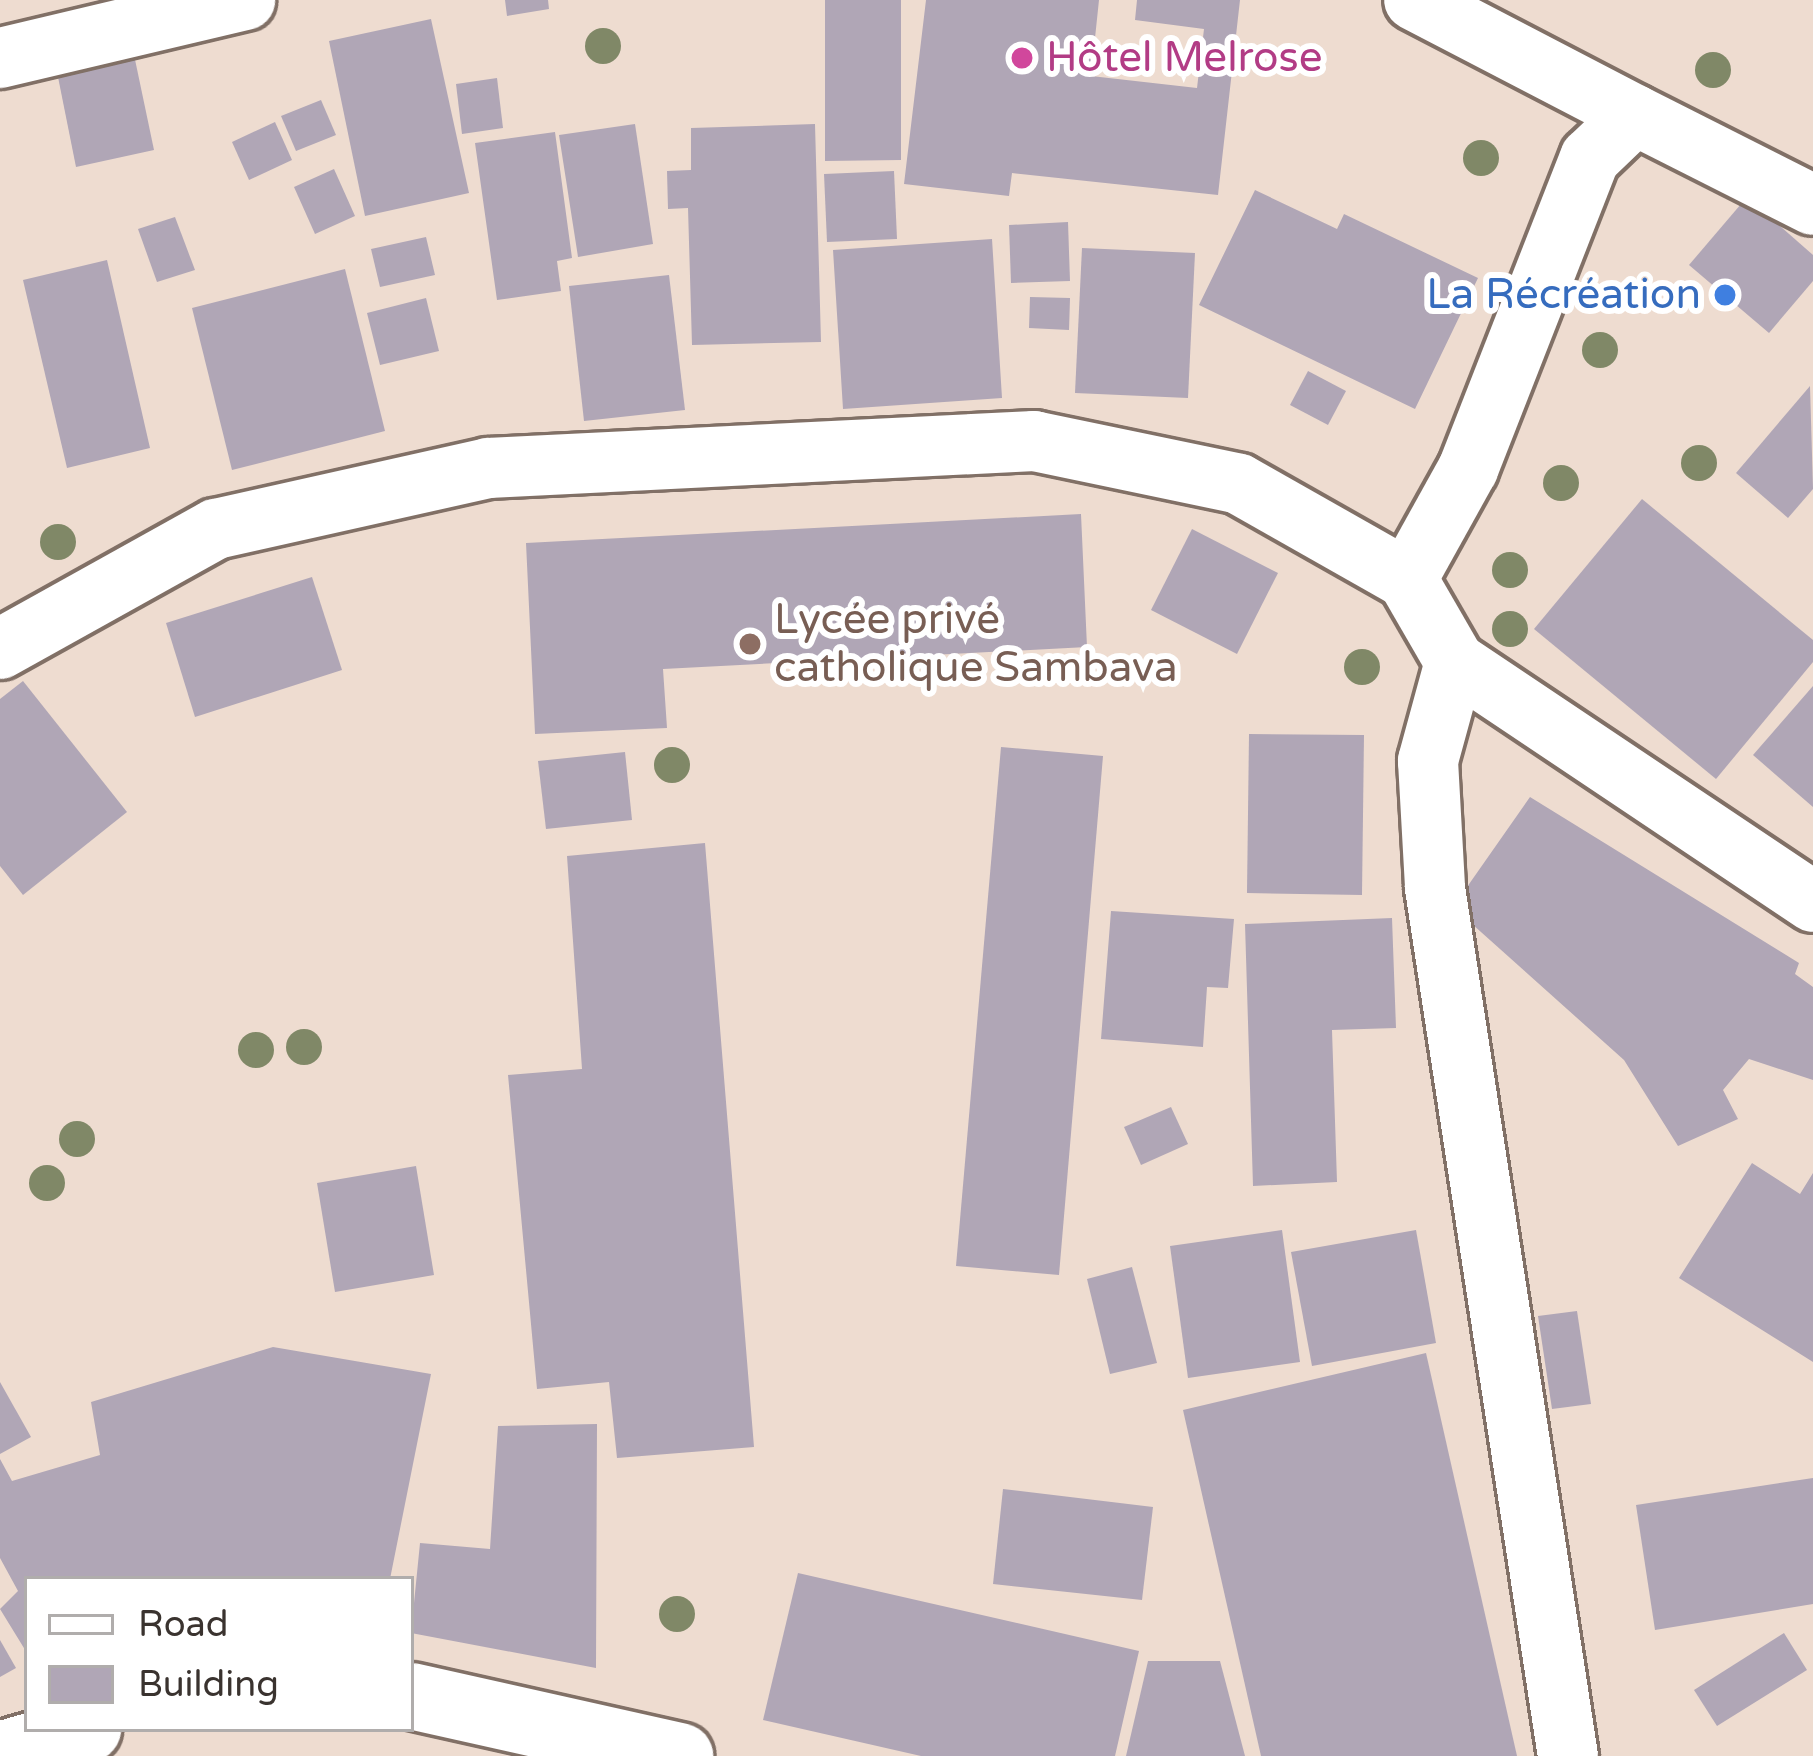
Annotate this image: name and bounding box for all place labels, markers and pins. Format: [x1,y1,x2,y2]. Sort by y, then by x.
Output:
place label: Hôtel Melrose [1046,33,1323,83]
marker: Hôtel Melrose [1009,45,1035,71]
place label: La Récréation [1426,270,1701,320]
marker: La Récréation [1712,282,1738,308]
place label: Lycée privé catholique Sambava [774,595,1178,694]
marker: Lycée privé catholique Sambava [737,631,763,657]

